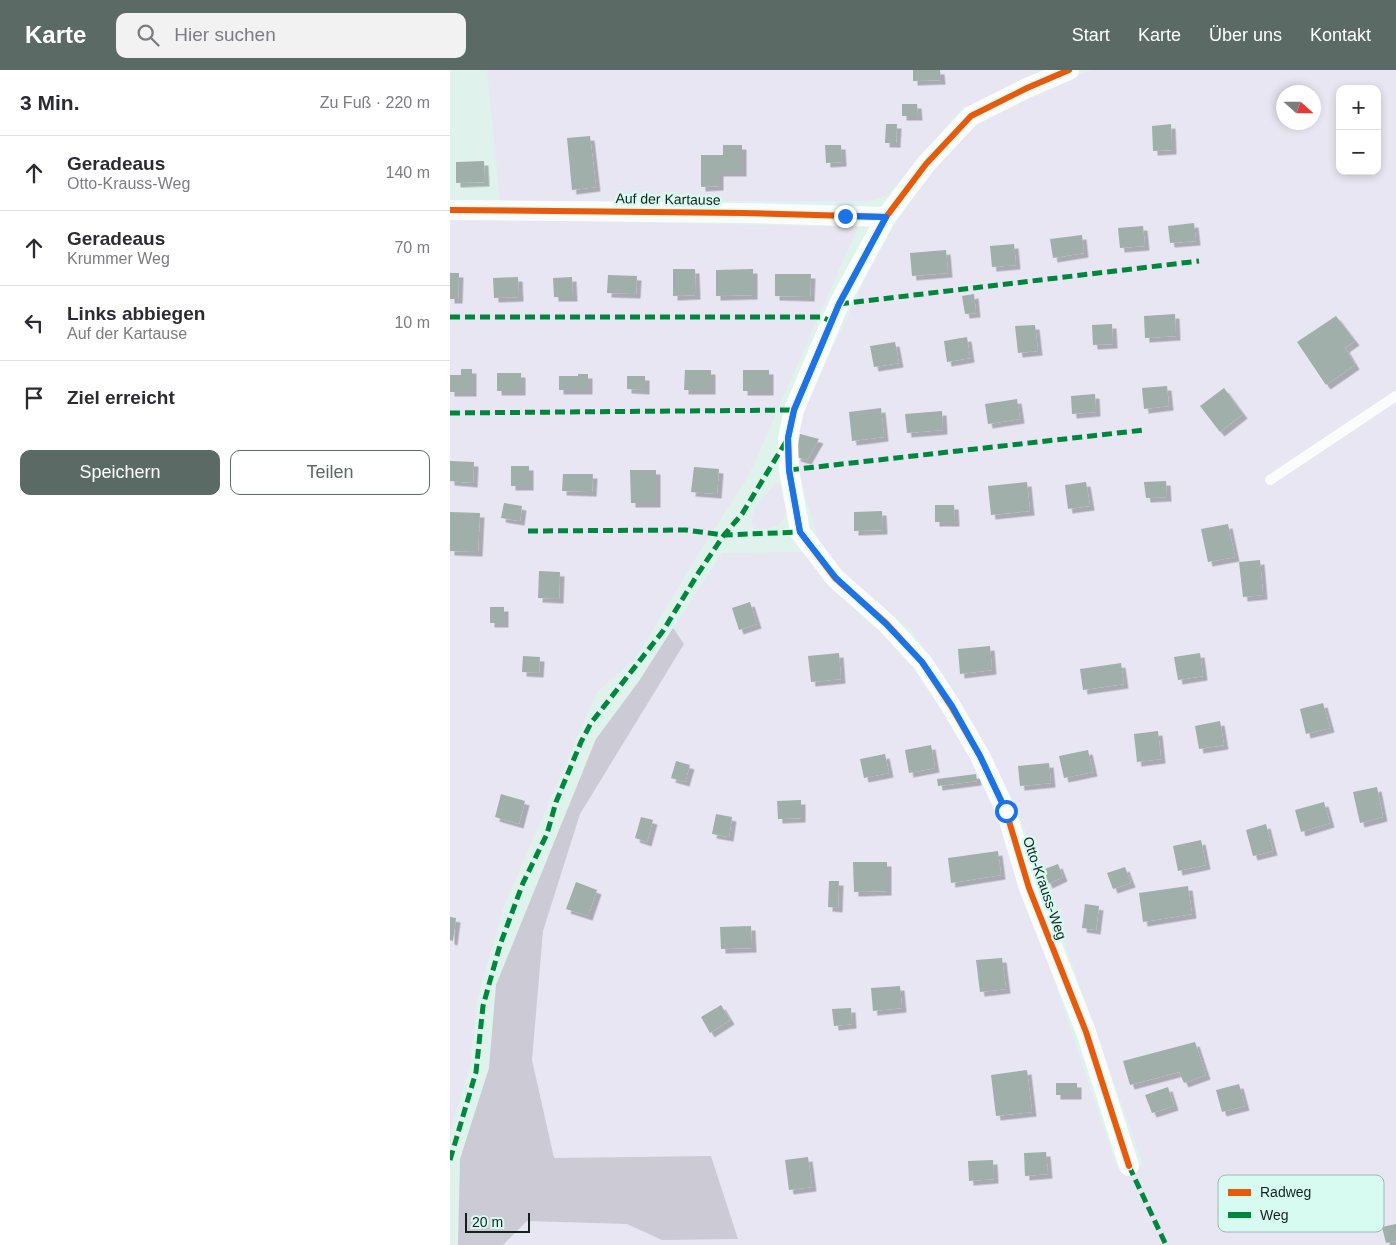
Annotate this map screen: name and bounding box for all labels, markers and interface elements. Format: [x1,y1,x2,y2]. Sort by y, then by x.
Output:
search box [116,13,466,58]
text: Karte [25,21,86,48]
icon: search [134,21,162,49]
text: Hier suchen [174,24,276,45]
text: Start [1072,25,1110,45]
text: Karte [1138,25,1181,45]
text: Über uns [1209,25,1282,45]
text: Kontakt [1310,25,1371,45]
north arrow [1276,85,1321,130]
map controls [1336,85,1381,175]
button: + [1336,85,1381,130]
text: 3 Min. [20,91,80,114]
text: Zu Fuß · 220 m [320,94,430,111]
button: − [1336,130,1381,175]
text: Geradeaus [67,153,165,174]
icon: ahead [20,159,48,187]
text: 140 m [386,164,430,181]
text: Otto-Krauss-Weg [67,175,190,192]
street label: Auf der Kartause [615,190,721,208]
route end [834,205,857,228]
text: Geradeaus [67,228,165,249]
icon: ahead [20,234,48,262]
text: 70 m [394,239,430,256]
text: Krummer Weg [67,250,170,267]
text: Links abbiegen [67,303,205,324]
icon: left [20,309,48,337]
text: 10 m [394,314,430,331]
text: Auf der Kartause [67,325,187,342]
icon: arrive [20,384,48,412]
text: Ziel erreicht [67,387,175,408]
button: Speichern [20,450,220,495]
button: Teilen [230,450,430,495]
route start [995,800,1018,823]
street label: Otto-Krauss-Weg [1020,834,1070,942]
legend [1218,1175,1384,1232]
text: Radweg [1260,1184,1311,1200]
text: Weg [1260,1207,1289,1223]
scale bar [465,1210,530,1233]
text: 20 m [472,1214,503,1230]

